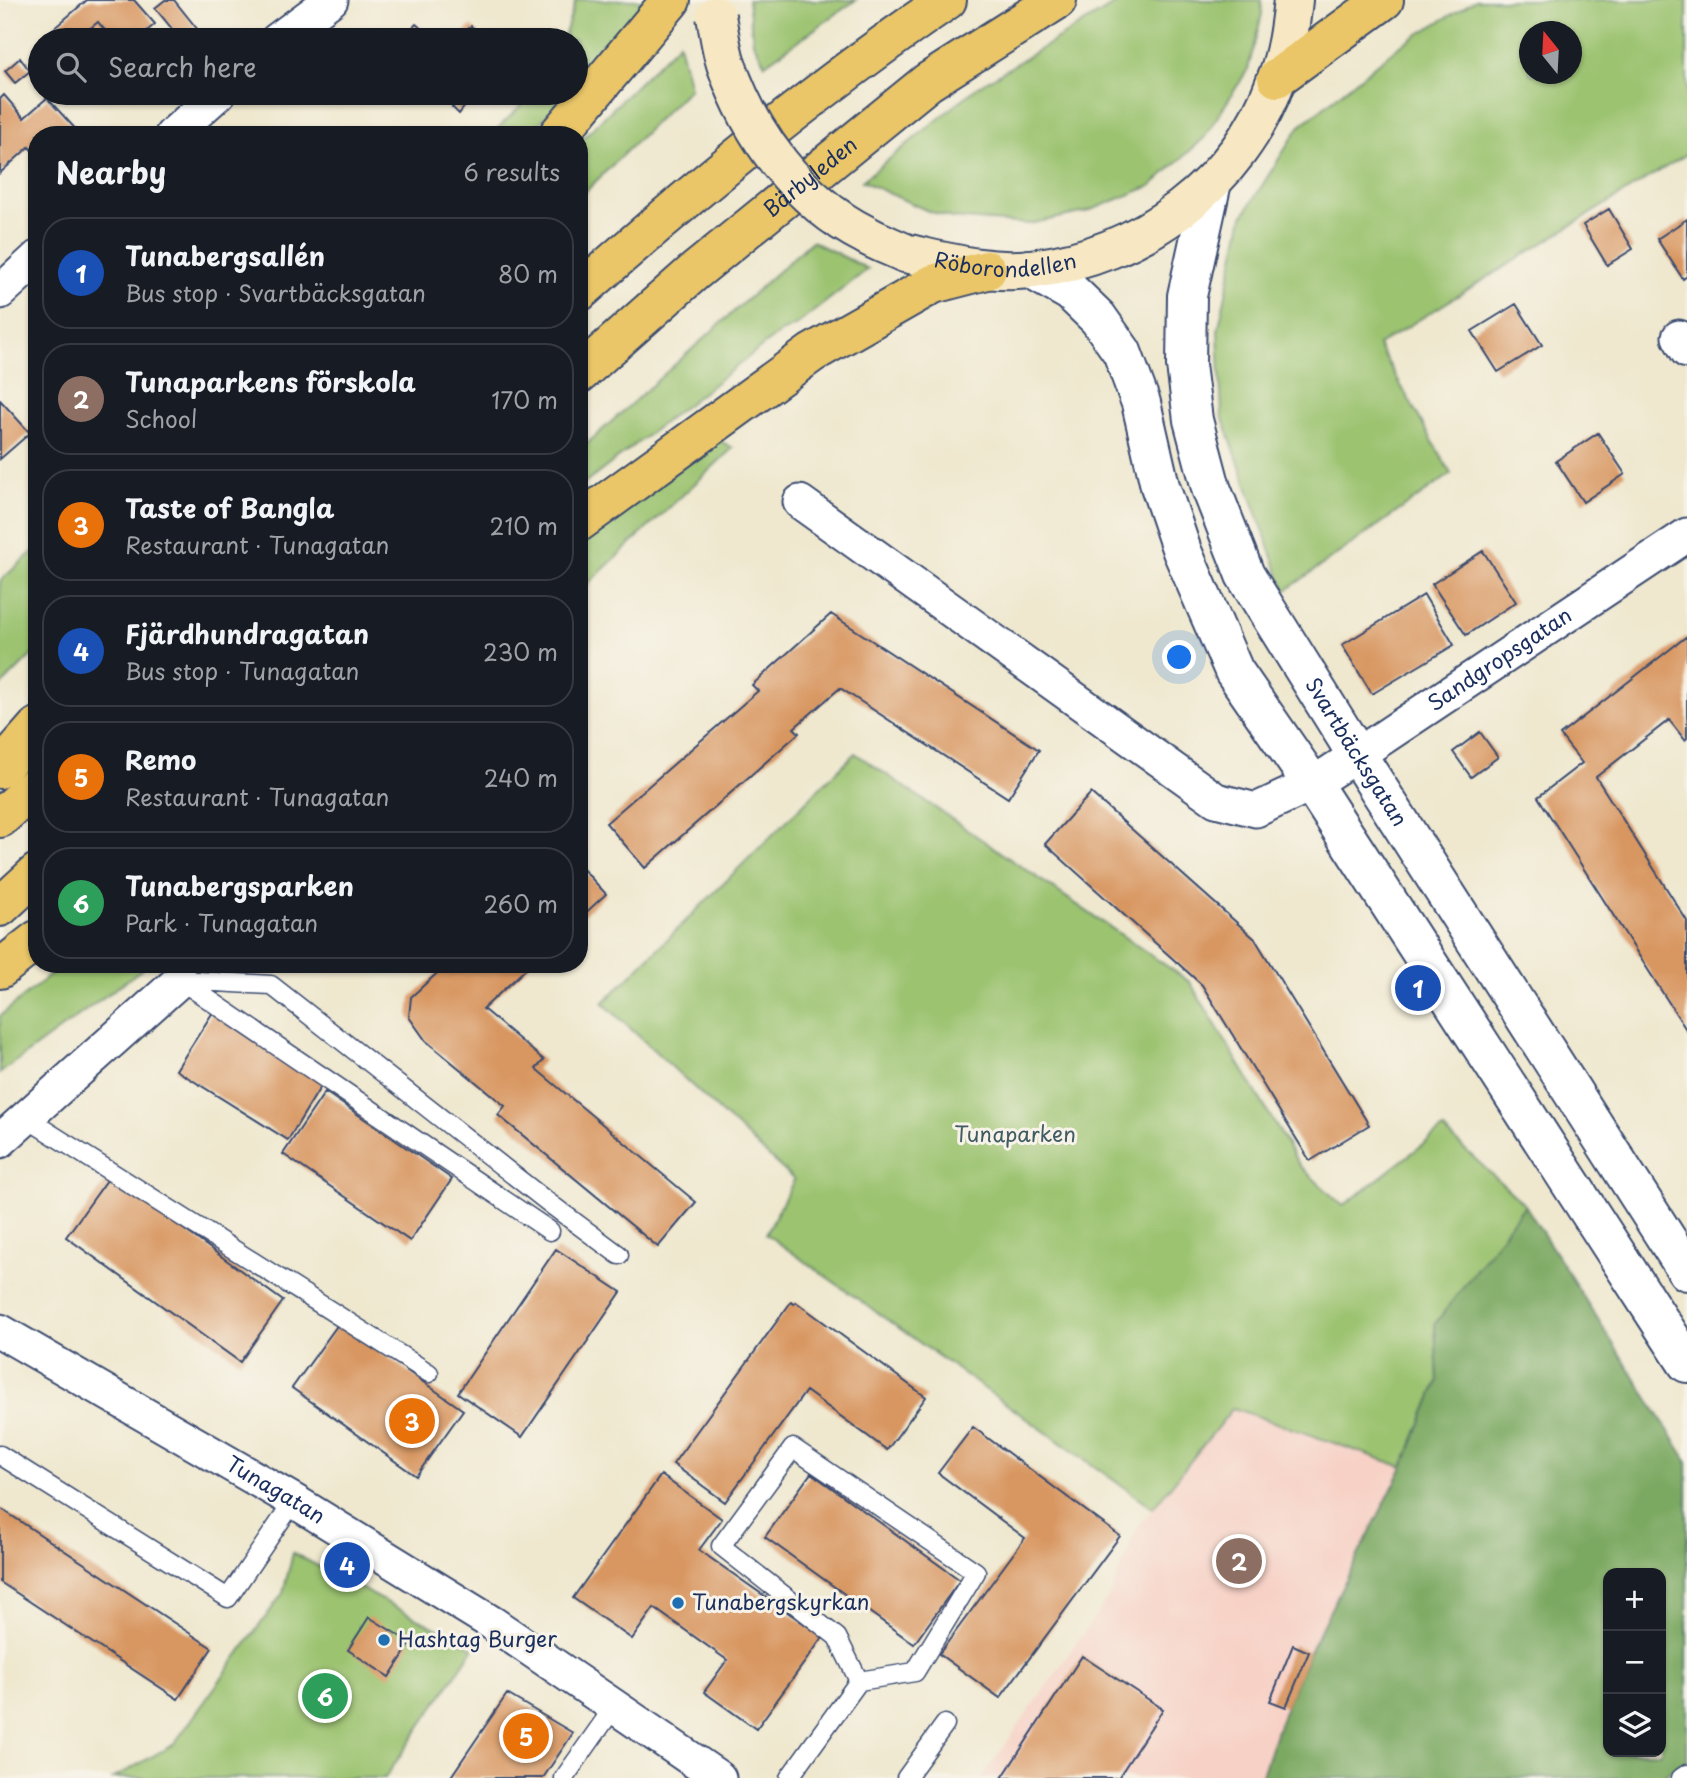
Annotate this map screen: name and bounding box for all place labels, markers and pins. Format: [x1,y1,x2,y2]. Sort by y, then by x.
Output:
pin: 1 [1395,962,1441,1014]
pin: 3 [389,1395,435,1447]
pin: 2 [1216,1535,1262,1587]
pin: 4 [324,1539,370,1591]
place label: Tunabergskyrkan [692,1585,869,1617]
marker: Tunabergskyrkan [670,1595,686,1611]
place label: Hashtag Burger [398,1622,557,1654]
marker: Hashtag Burger [376,1632,392,1648]
pin: 6 [302,1670,348,1722]
pin: 5 [503,1710,549,1762]

